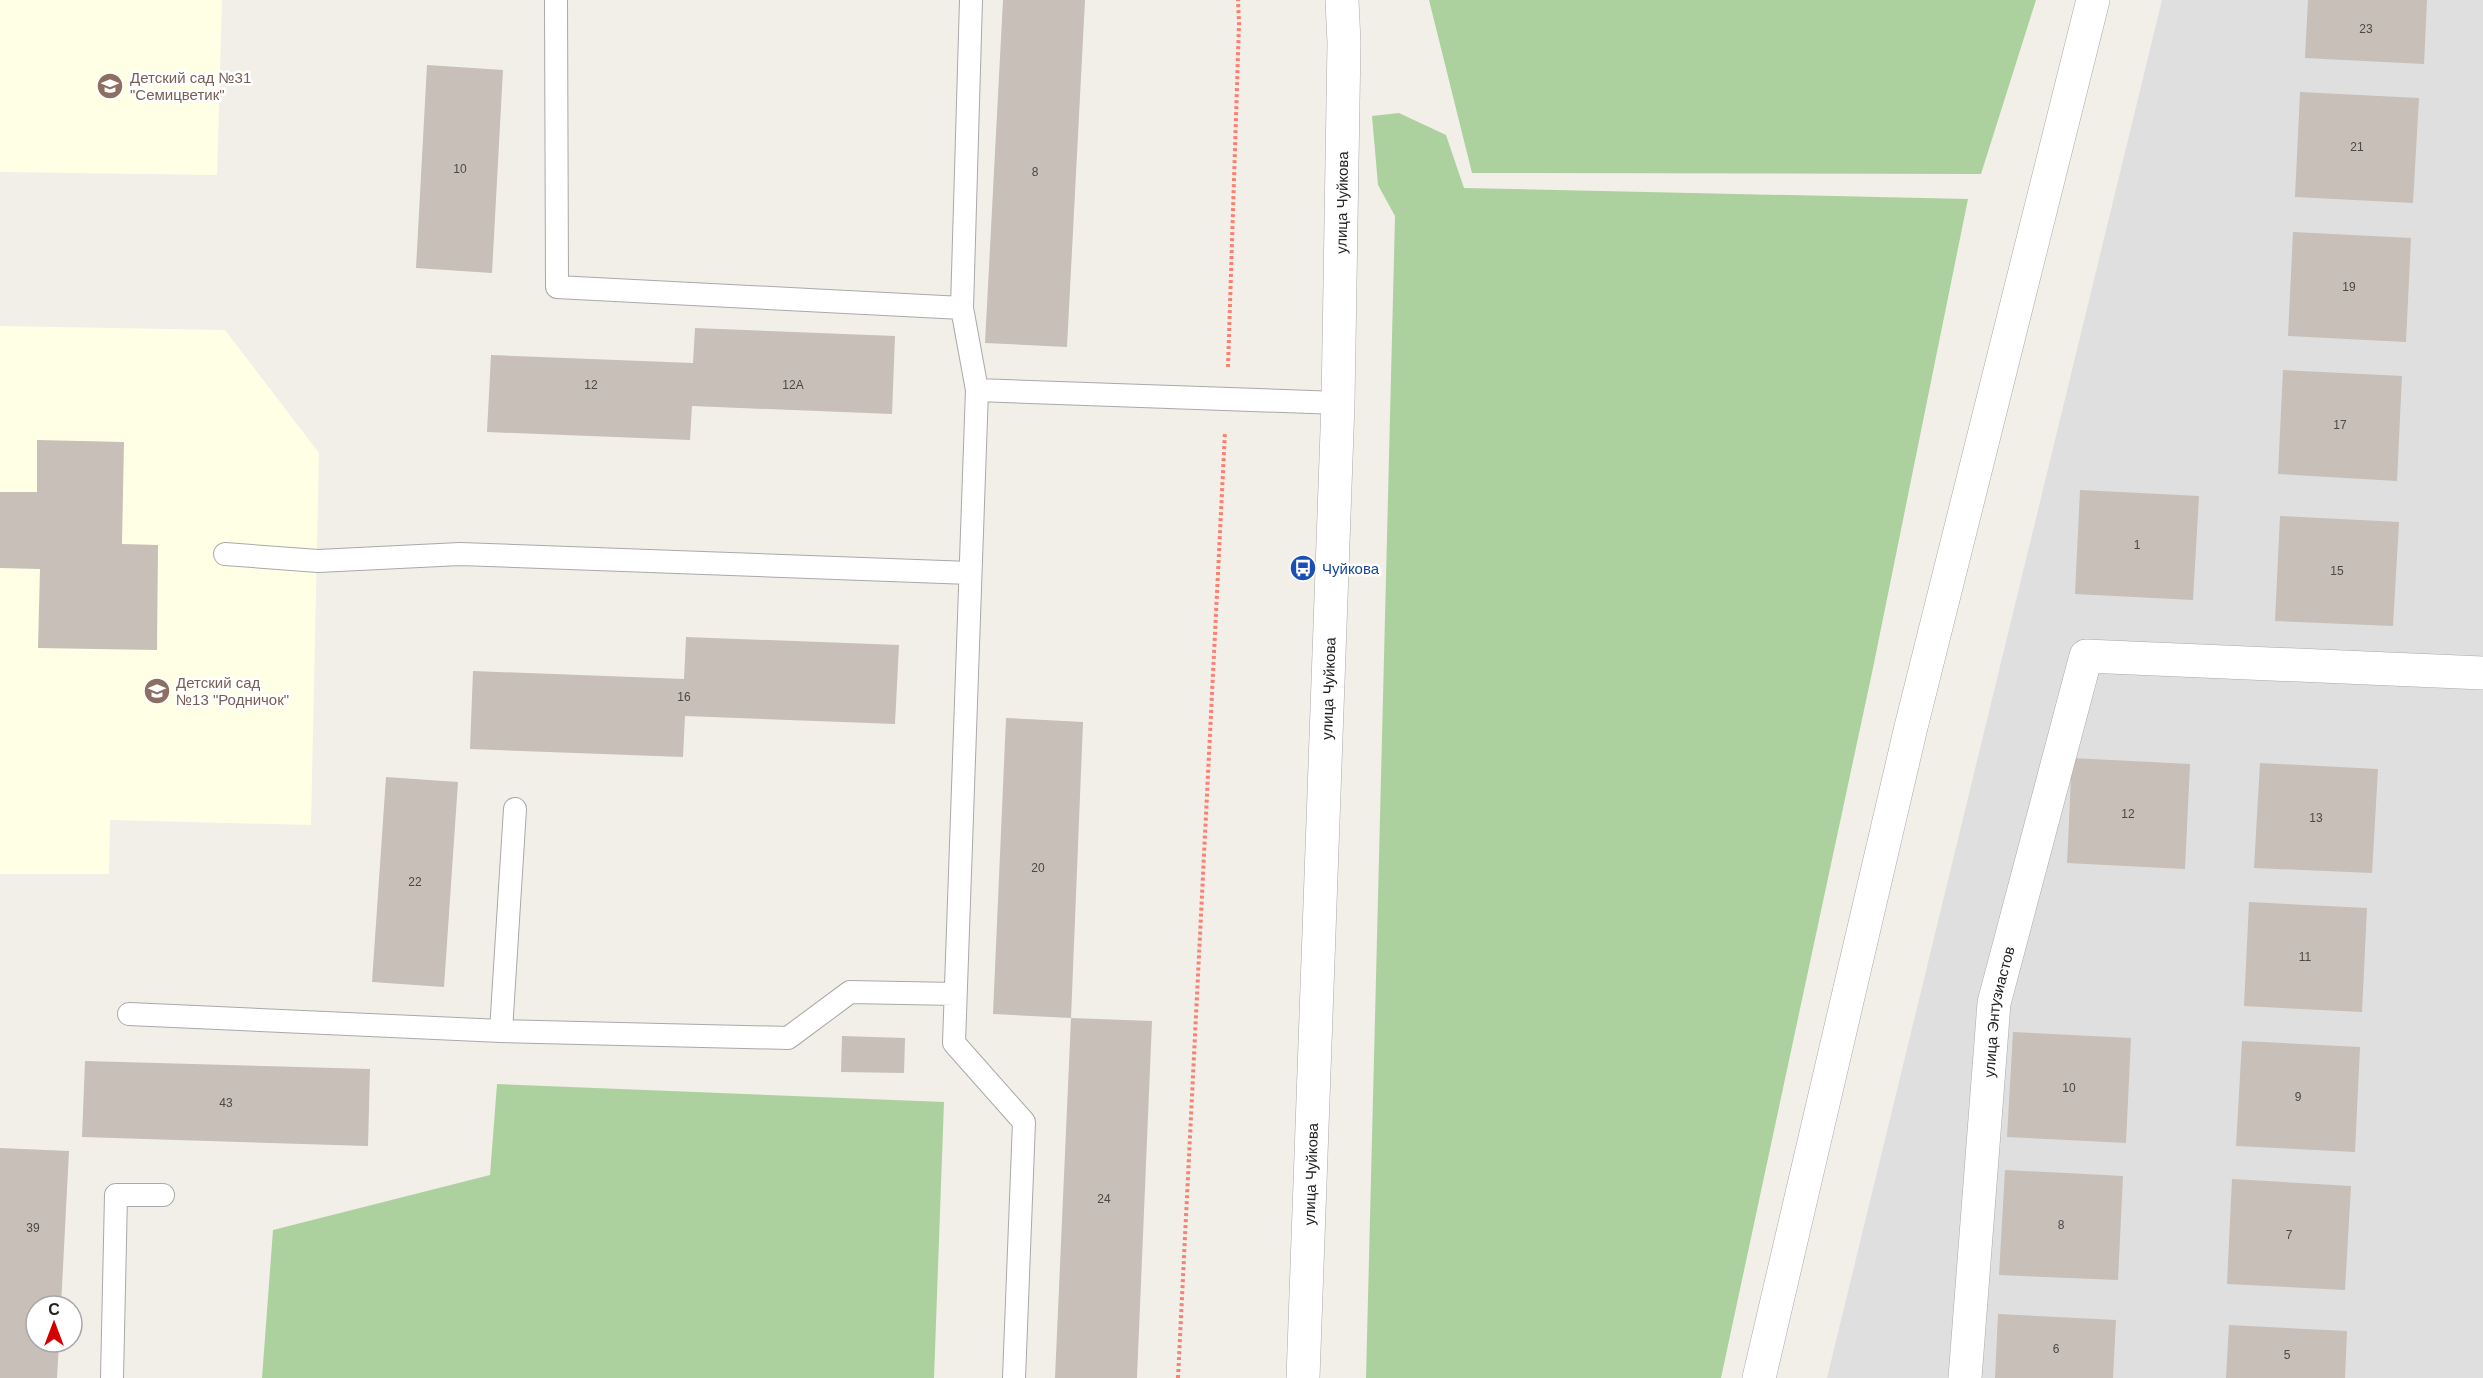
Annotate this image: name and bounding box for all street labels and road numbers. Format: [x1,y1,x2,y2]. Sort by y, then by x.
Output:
street label: улица Чуйкова [1332,151,1351,254]
street label: улица Чуйкова [1317,636,1338,740]
street label: улица Энтузиастов [1980,944,2017,1078]
street label: улица Чуйкова [1300,1122,1321,1226]

